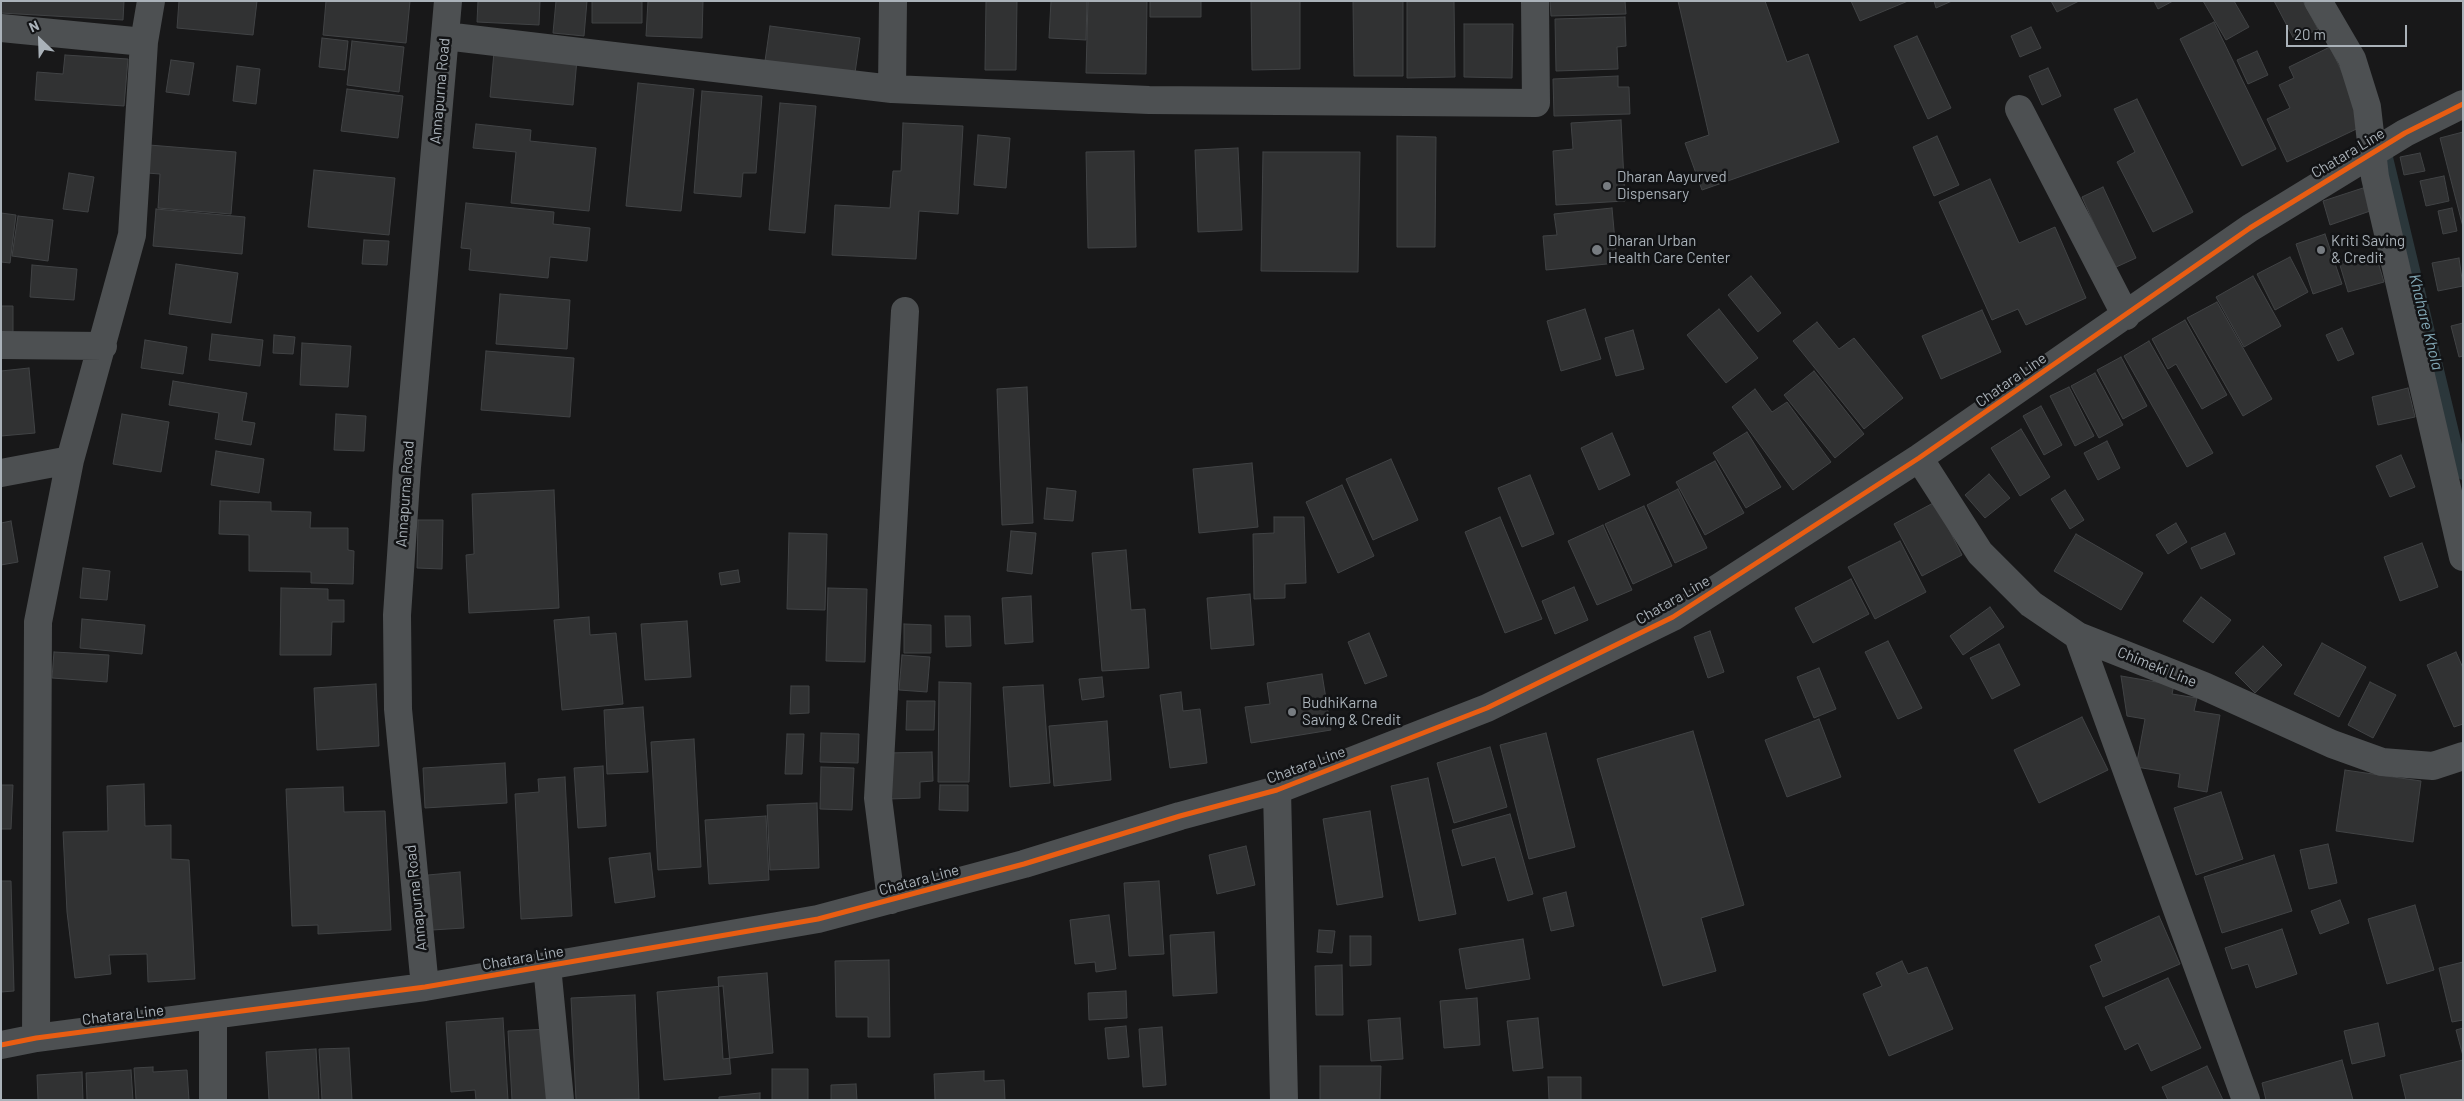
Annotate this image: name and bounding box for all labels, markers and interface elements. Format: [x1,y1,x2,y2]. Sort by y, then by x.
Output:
north arrow [15,15,65,65]
scale bar [2289,15,2410,47]
text: N [26,16,41,35]
text: 20 m [2294,25,2326,43]
street label: Annapurna Road [426,37,454,145]
street label: Chatara Line [2308,124,2388,182]
place label: Dharan Aayurved Dispensary [1617,168,1727,203]
marker: Dharan Aayurved Dispensary [1601,180,1613,192]
place label: Dharan Urban Health Care Center [1608,232,1730,267]
place label: Kriti Saving & Credit [2331,232,2405,267]
marker: Dharan Urban Health Care Center [1590,243,1604,257]
marker: Kriti Saving & Credit [2315,244,2327,256]
water label: Khahare Khola [2405,272,2447,372]
street label: Chatara Line [1972,349,2050,411]
street label: Annapurna Road [392,440,418,548]
street label: Chatara Line [1633,572,1713,628]
street label: Chimeki Line [2115,643,2199,691]
place label: BudhiKarna Saving & Credit [1302,694,1401,729]
marker: BudhiKarna Saving & Credit [1286,706,1298,718]
street label: Chatara Line [1264,742,1348,788]
street label: Annapurna Road [401,844,431,952]
street label: Chatara Line [877,861,961,899]
street label: Chatara Line [481,942,565,974]
street label: Chatara Line [81,1001,165,1029]

